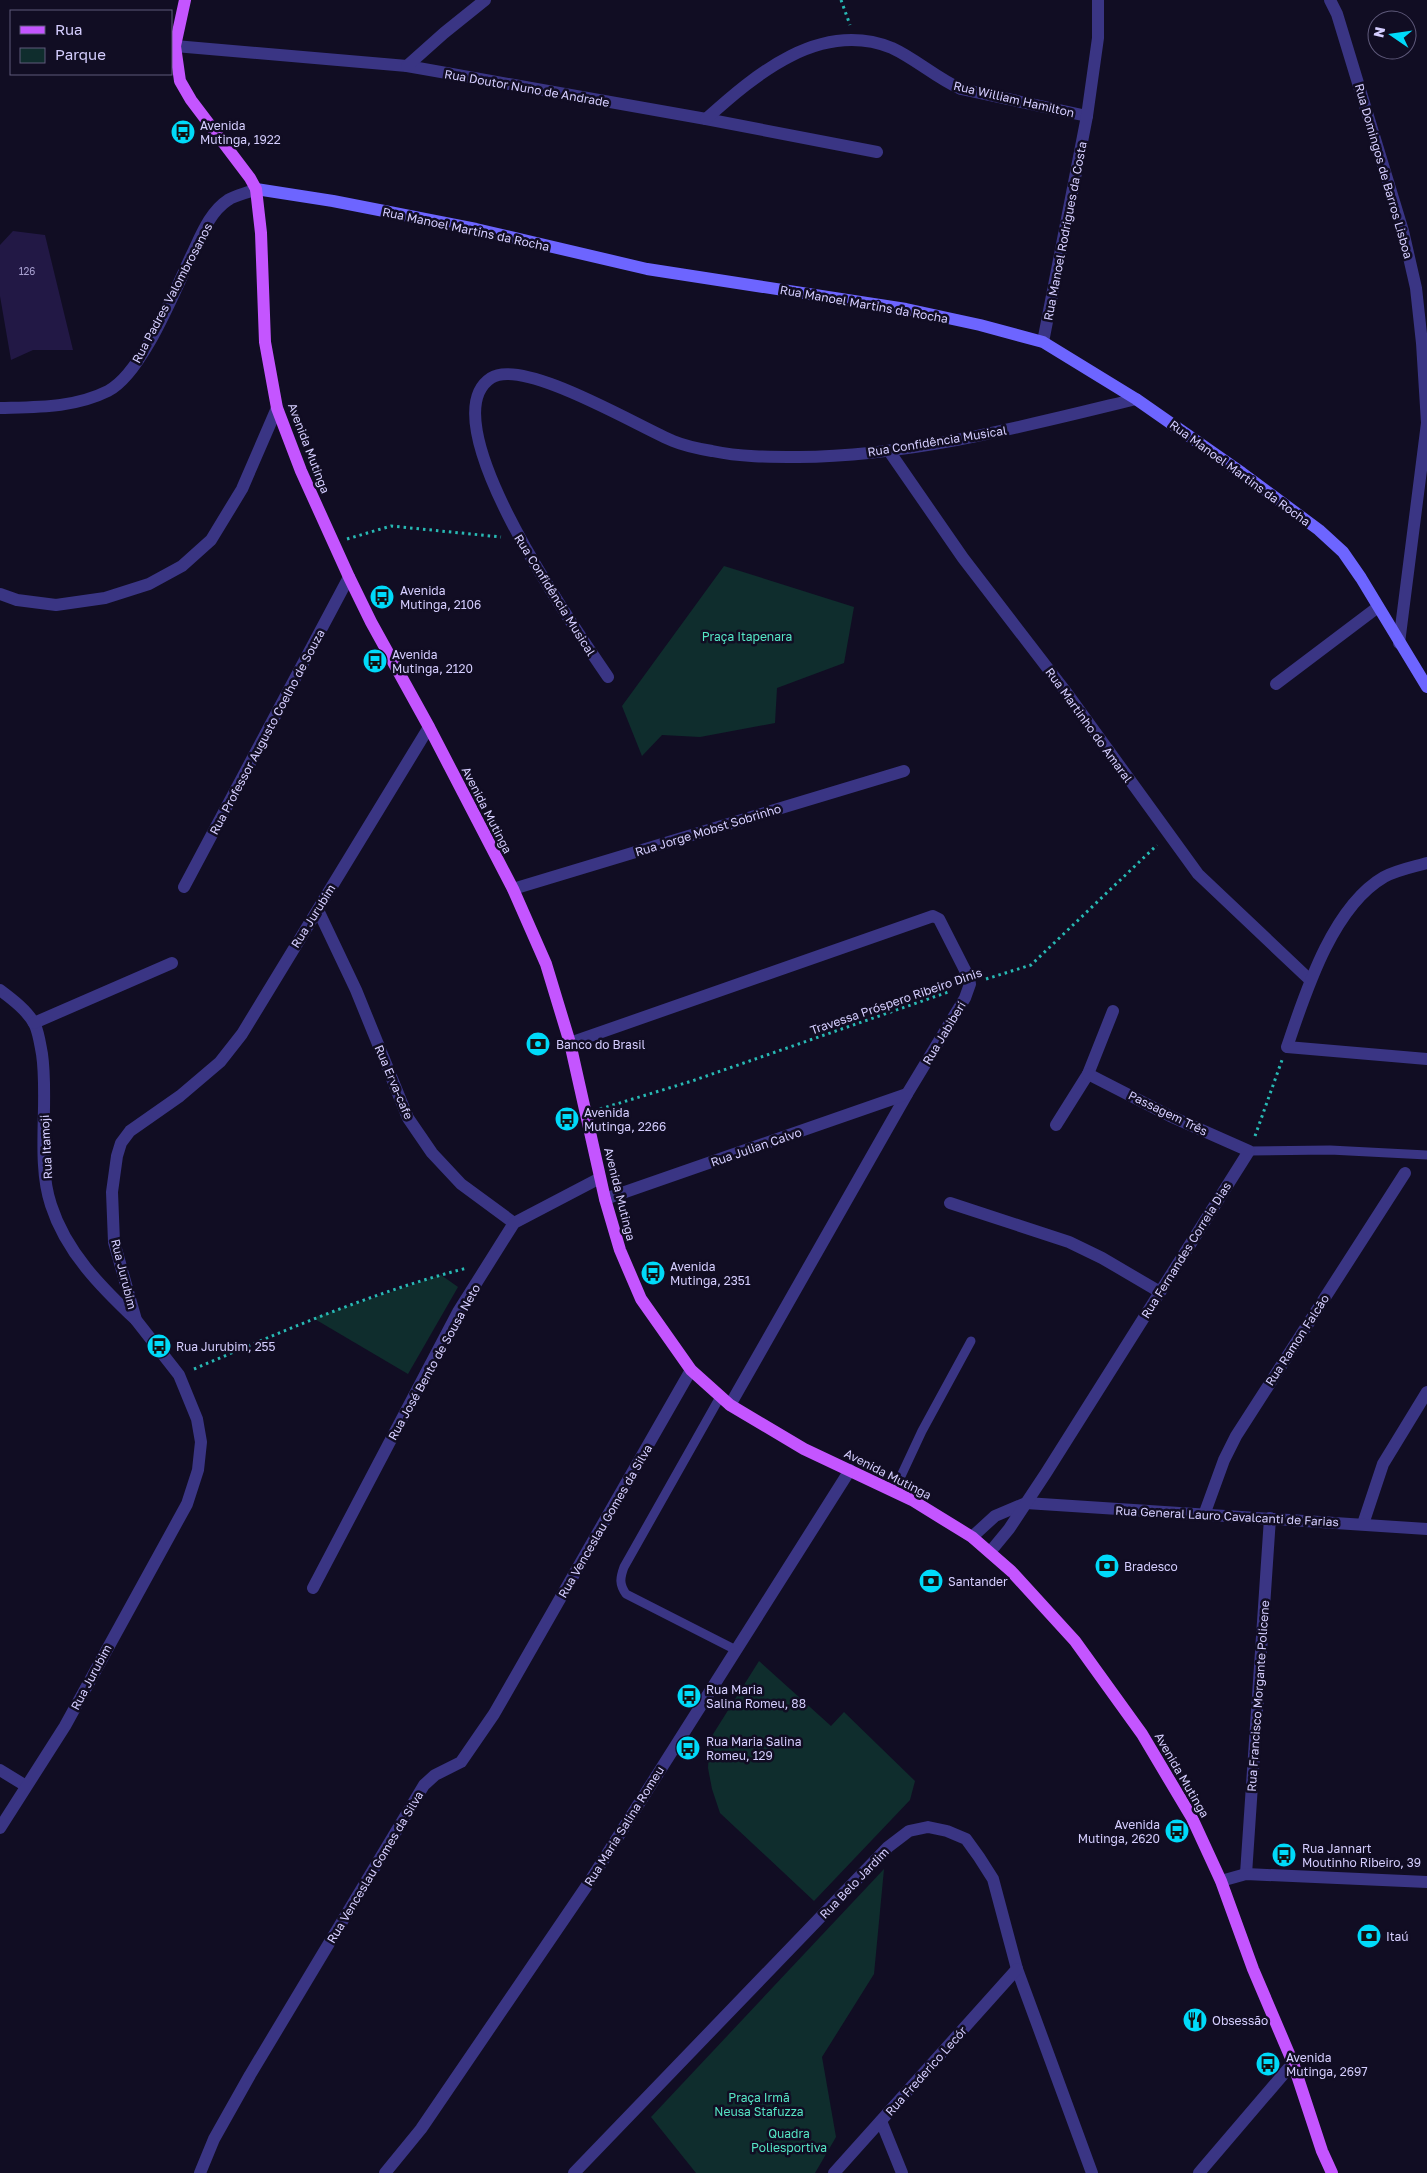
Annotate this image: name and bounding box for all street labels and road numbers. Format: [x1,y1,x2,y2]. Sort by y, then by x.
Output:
street label: Rua Doutor Nuno de Andrade [443,66,611,110]
street label: Rua William Hamilton [952,78,1076,120]
street label: Rua Domingos de Barros Lisboa [1352,82,1416,260]
street label: Rua Manoel Rodrigues da Costa [1040,140,1090,322]
street label: Rua Manoel Martins da Rocha [381,204,551,254]
street label: Rua Padres Valombrosanos [129,220,215,366]
street label: Rua Manoel Martins da Rocha [779,282,949,326]
street label: Avenida Mutinga [285,401,333,495]
street label: Rua Manoel Martins da Rocha [1167,417,1313,529]
street label: Rua Confidência Musical [866,423,1008,459]
street label: Rua Confidência Musical [511,531,599,659]
street label: Rua Professor Augusto Coelho de Souza [206,627,328,837]
street label: Rua Martinho do Amaral [1042,665,1136,785]
street label: Avenida Mutinga [459,764,515,856]
street label: Rua Jorge Mobst Sobrinho [633,801,783,859]
street label: Rua Jurubim [288,881,338,951]
street label: Travessa Próspero Ribeiro Dinis [808,964,984,1038]
street label: Rua Jabiberi [919,999,969,1067]
street label: Rua Erva-cafe [372,1042,416,1122]
street label: Passagem Três [1126,1087,1210,1139]
street label: Rua Itamoji [37,1114,55,1180]
street label: Rua Julian Calvo [708,1124,804,1170]
street label: Avenida Mutinga [601,1146,639,1242]
street label: Rua Fernandes Correia Dias [1138,1179,1234,1321]
street label: Rua Jurubim [108,1237,140,1311]
street label: Rua José Bento de Sousa Neto [385,1281,483,1443]
street label: Rua Ramon Falcão [1262,1292,1332,1388]
street label: Rua Venceslau Gomes da Silva [555,1442,655,1600]
street label: Avenida Mutinga [842,1446,934,1502]
street label: Rua General Lauro Cavalcanti de Farias [1115,1503,1339,1529]
street label: Rua Francisco Morgante Policene [1244,1600,1272,1792]
street label: Rua Jurubim [67,1642,115,1712]
street label: Avenida Mutinga [1152,1730,1212,1820]
street label: Rua Maria Salina Romeu [581,1763,667,1889]
street label: Rua Venceslau Gomes da Silva [324,1788,426,1946]
street label: Rua Belo Jardim [816,1844,892,1922]
street label: Rua Frederico Lecór [882,2023,970,2119]

